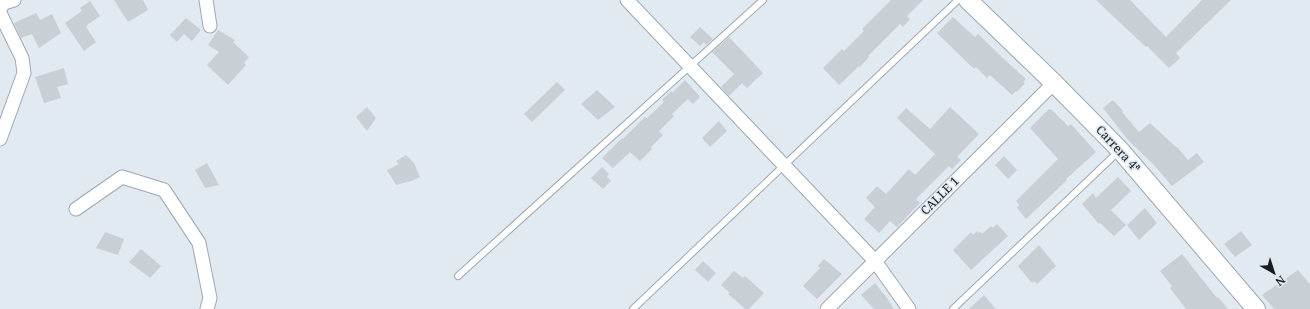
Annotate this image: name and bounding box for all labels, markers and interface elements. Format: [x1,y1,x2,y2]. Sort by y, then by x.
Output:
street label: Carrera 4ª [1092,121,1145,176]
street label: CALLE 1 [917,173,963,219]
north arrow [1254,253,1294,293]
text: N [1272,273,1289,290]

